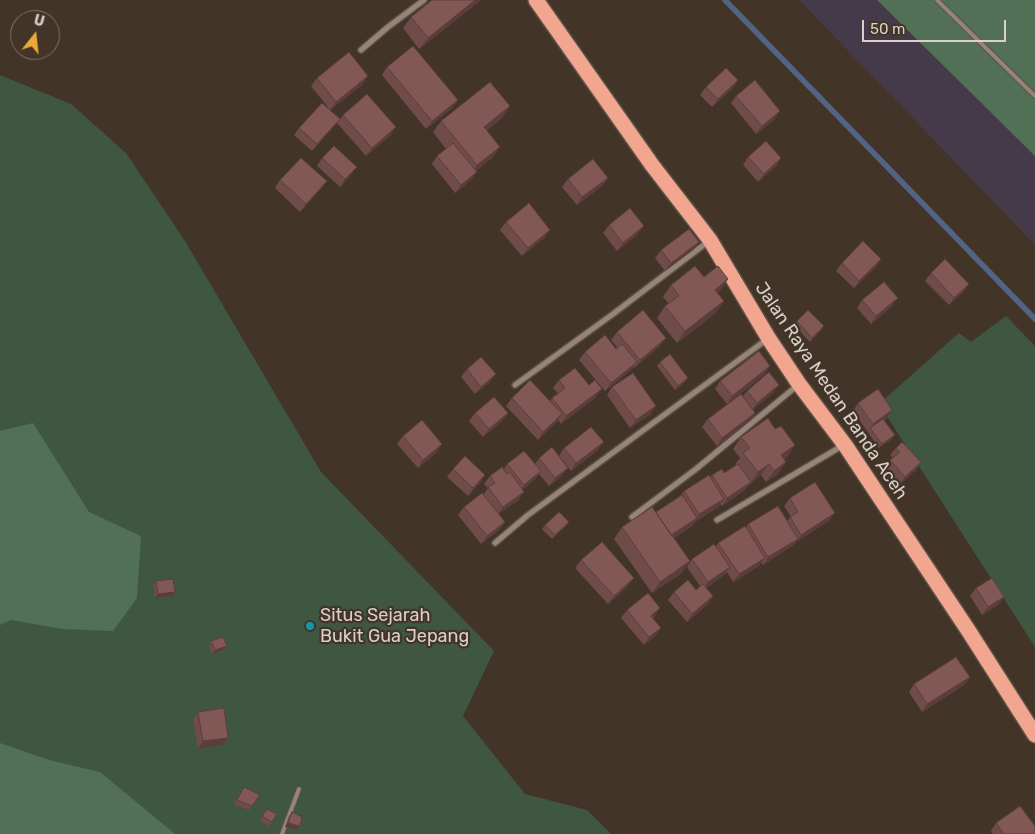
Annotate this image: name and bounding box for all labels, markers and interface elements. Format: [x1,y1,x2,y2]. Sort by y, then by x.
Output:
north arrow [10,10,60,60]
scale bar [865,10,1009,42]
text: U [32,11,46,31]
text: 50 m [870,20,905,38]
street label: Jalan Raya Medan Banda Aceh [750,278,912,504]
place label: Situs Sejarah Bukit Gua Jepang [320,605,469,648]
marker: Situs Sejarah Bukit Gua Jepang [304,620,316,632]

